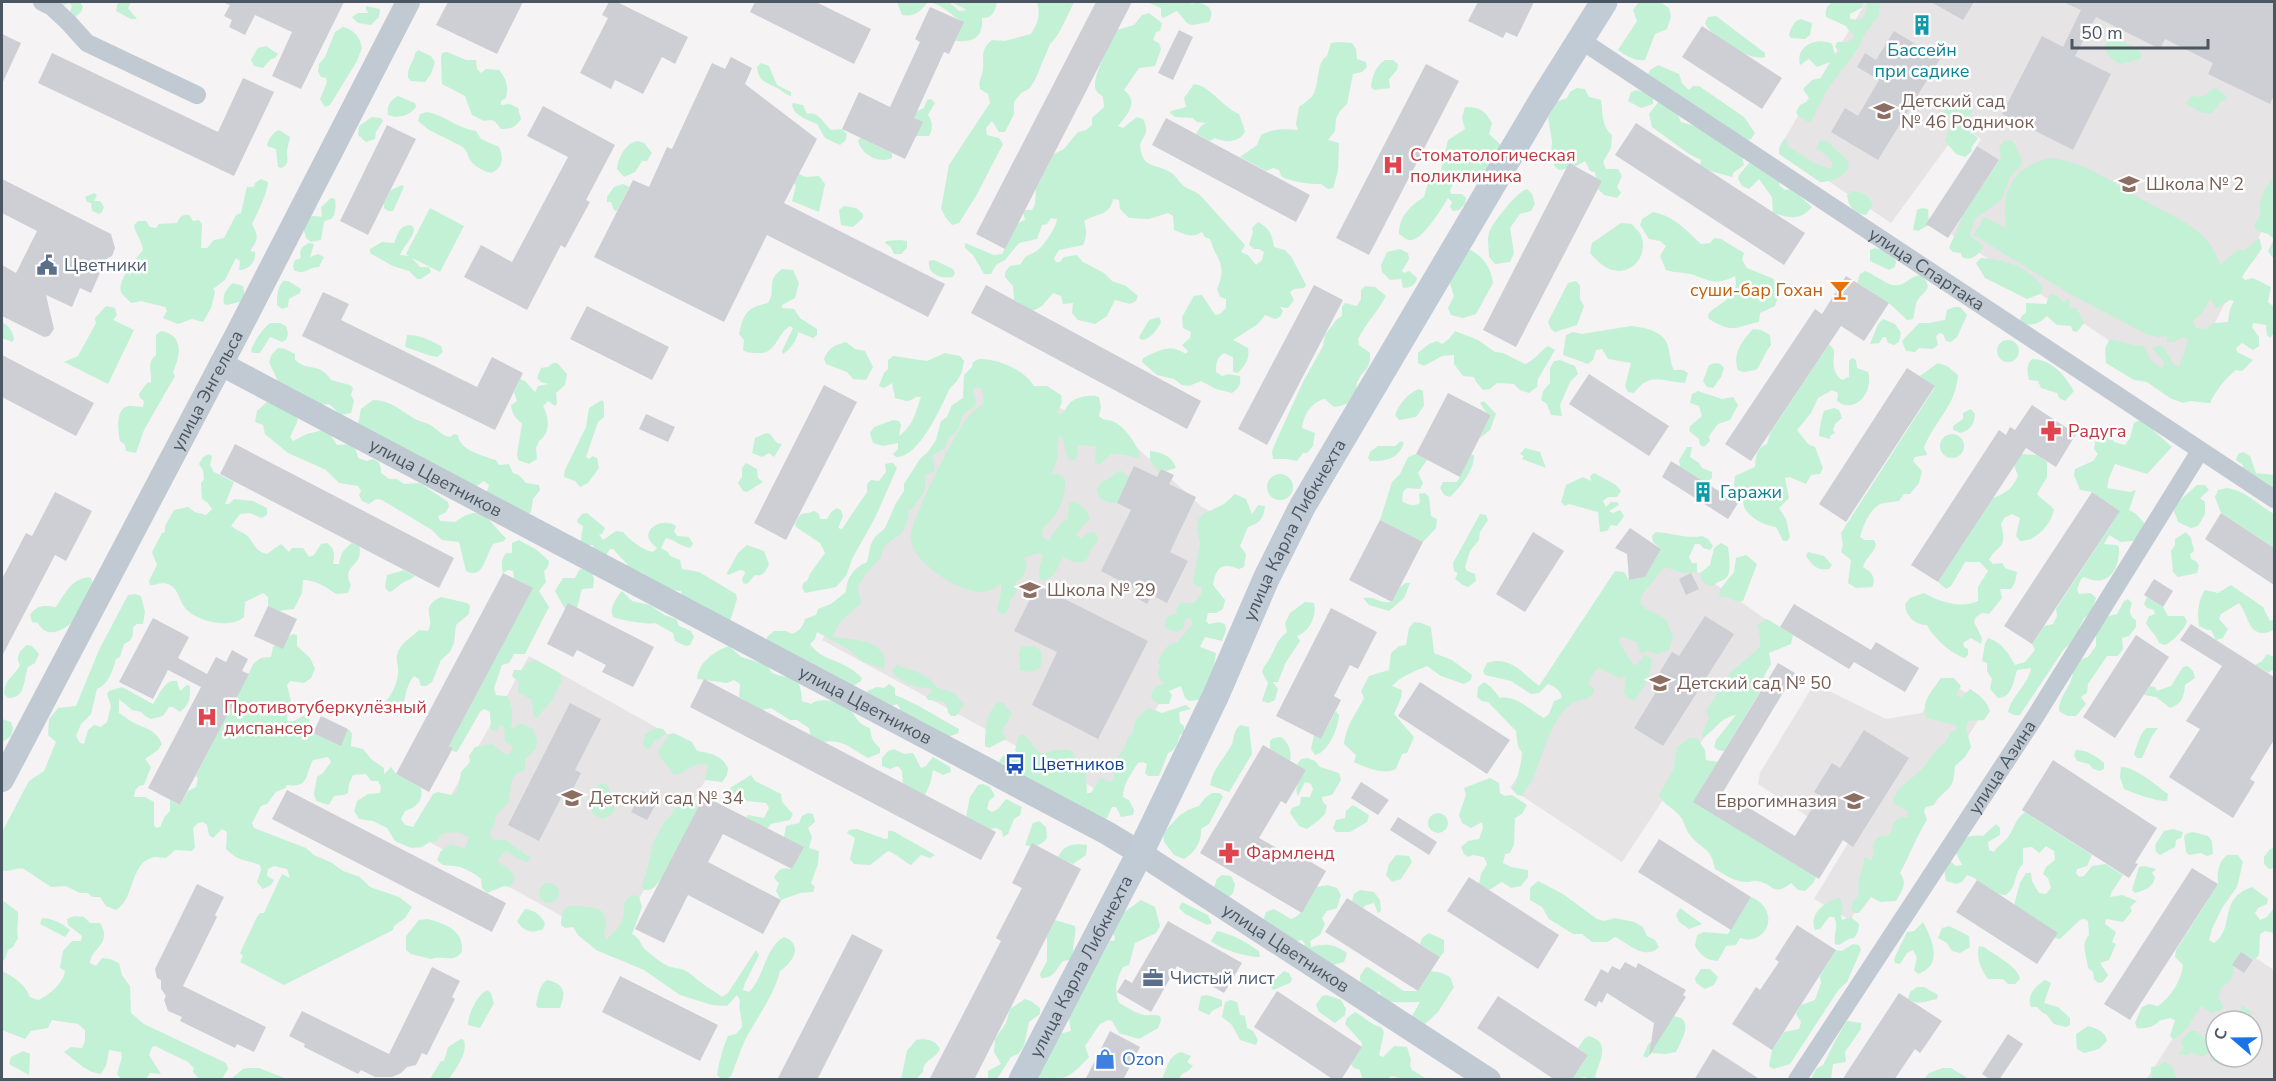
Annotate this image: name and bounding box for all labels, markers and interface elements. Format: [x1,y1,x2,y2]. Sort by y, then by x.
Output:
scale bar [2072,12,2208,50]
building icon: Бассейн при садике [1910,13,1934,37]
text: 50 m [2081,21,2123,45]
place label: Бассейн при садике [1875,38,1969,83]
place label: Детский сад № 46 Родничок [1901,89,2034,134]
school or university icon: Детский сад № 46 Родничок [1872,99,1896,123]
place label: Стоматологическая поликлиника [1410,143,1576,188]
hospital icon: Стоматологическая поликлиника [1381,153,1405,177]
school or university icon: Школа № 2 [2117,172,2141,196]
place label: Школа № 2 [2146,172,2244,196]
street label: улица Спартака [1864,222,1990,316]
public building icon: Цветники [35,253,59,277]
place label: Цветники [64,253,147,277]
place label: суши-бар Гохан [1690,278,1823,302]
bar icon: суши-бар Гохан [1828,278,1852,302]
street label: улица Энгельса [165,326,249,455]
pharmacy icon: Радуга [2039,419,2063,443]
place label: Радуга [2068,419,2127,443]
street label: улица Цветников [365,433,507,523]
street label: улица Карла Либкнехта [1237,434,1352,625]
building icon: Гаражи [1691,480,1715,504]
place label: Гаражи [1720,480,1782,504]
school or university icon: Школа № 29 [1018,578,1042,602]
place label: Школа № 29 [1047,578,1156,602]
street label: улица Цветников [795,660,936,750]
school or university icon: Детский сад № 50 [1648,671,1672,695]
place label: Детский сад № 50 [1677,671,1832,695]
place label: Противотуберкулёзный диспансер [224,695,427,740]
hospital icon: Противотуберкулёзный диспансер [195,705,219,729]
street label: улица Азина [1962,716,2042,819]
bus stop icon: Цветников [1003,752,1027,776]
place label: Цветников [1032,752,1125,776]
school or university icon: Детский сад № 34 [560,786,584,810]
place label: Детский сад № 34 [589,786,744,810]
place label: Еврогимназия [1716,789,1837,813]
school or university icon: Еврогимназия [1842,789,1866,813]
pharmacy icon: Фармленд [1217,841,1241,865]
place label: Фармленд [1246,841,1335,865]
street label: улица Карла Либкнехта [1024,871,1138,1062]
street label: улица Цветников [1217,898,1354,998]
office icon: Чистый лист [1141,966,1165,990]
place label: Чистый лист [1170,966,1275,990]
north arrow [2204,1009,2264,1069]
text: С [2209,1025,2233,1043]
shop icon: Ozon [1093,1047,1117,1071]
place label: Ozon [1122,1047,1164,1071]

